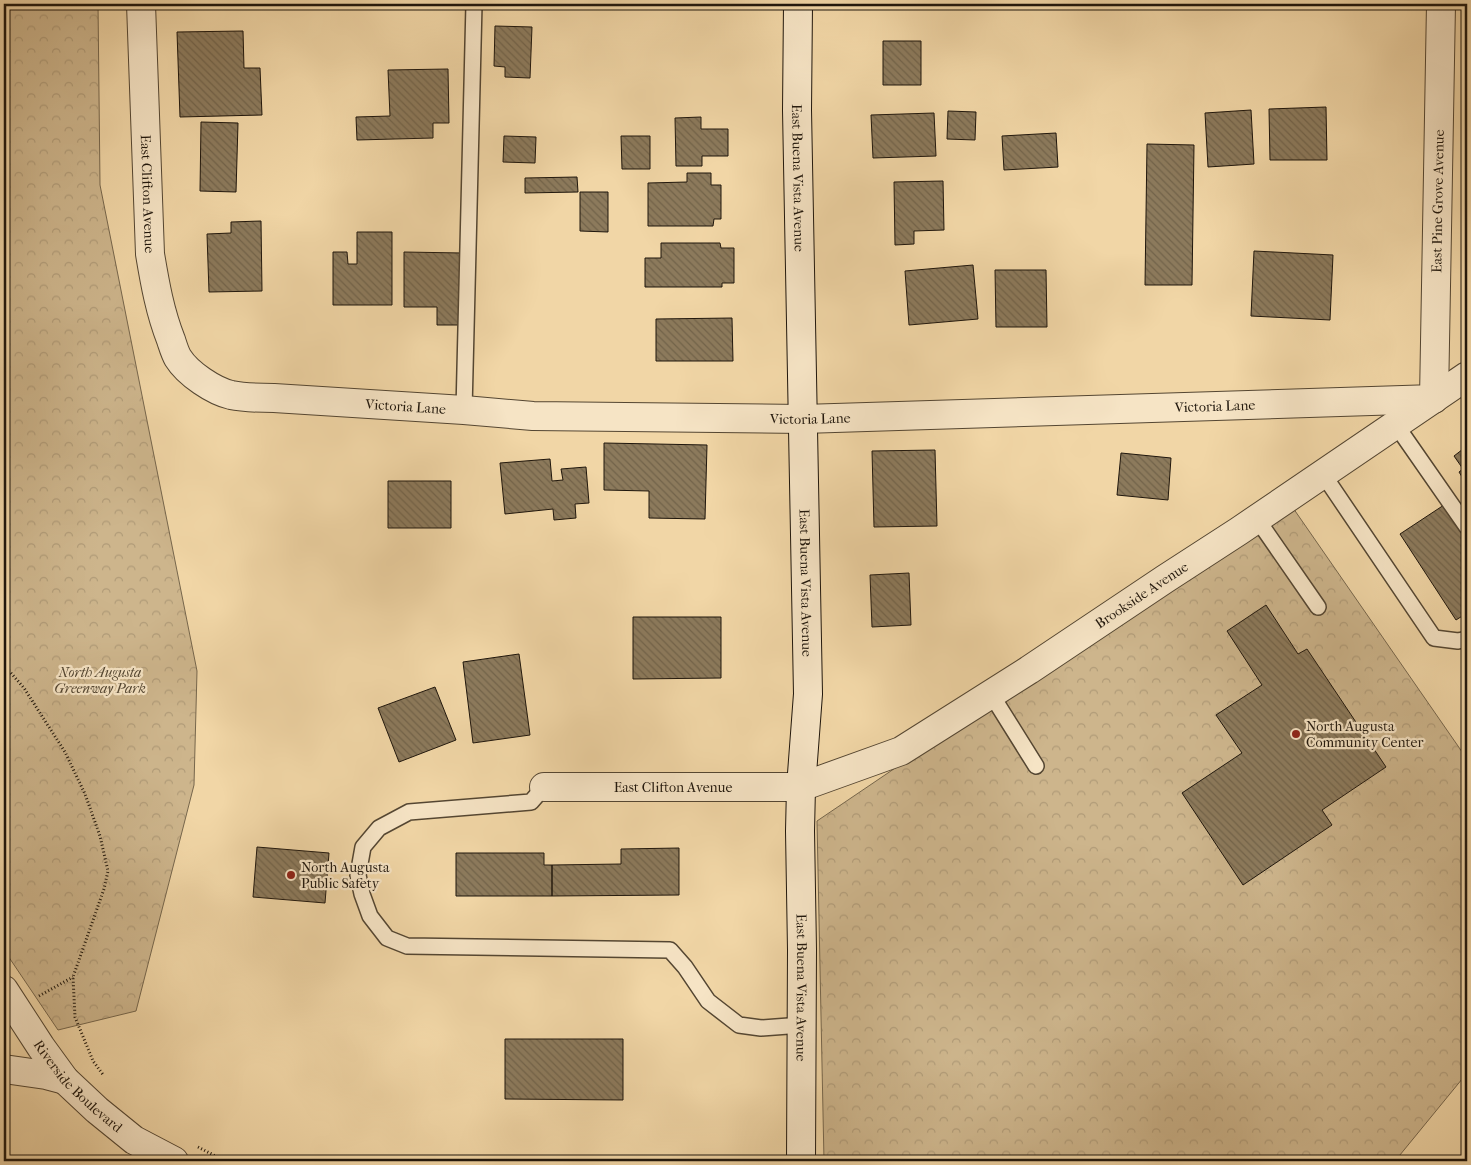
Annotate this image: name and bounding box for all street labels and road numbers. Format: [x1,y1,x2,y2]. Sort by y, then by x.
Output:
street label: East Buena Vista Avenue [788,104,808,252]
street label: East Pine Grove Avenue [1428,129,1447,273]
street label: East Clifton Avenue [137,134,158,254]
street label: Victoria Lane [364,395,447,417]
street label: Victoria Lane [1173,396,1256,416]
street label: Victoria Lane [769,409,851,428]
street label: East Buena Vista Avenue [796,509,816,657]
street label: Brookside Avenue [1092,558,1191,632]
street label: East Clifton Avenue [614,779,732,796]
street label: East Buena Vista Avenue [793,913,811,1062]
street label: Riverside Boulevard [30,1037,126,1136]

